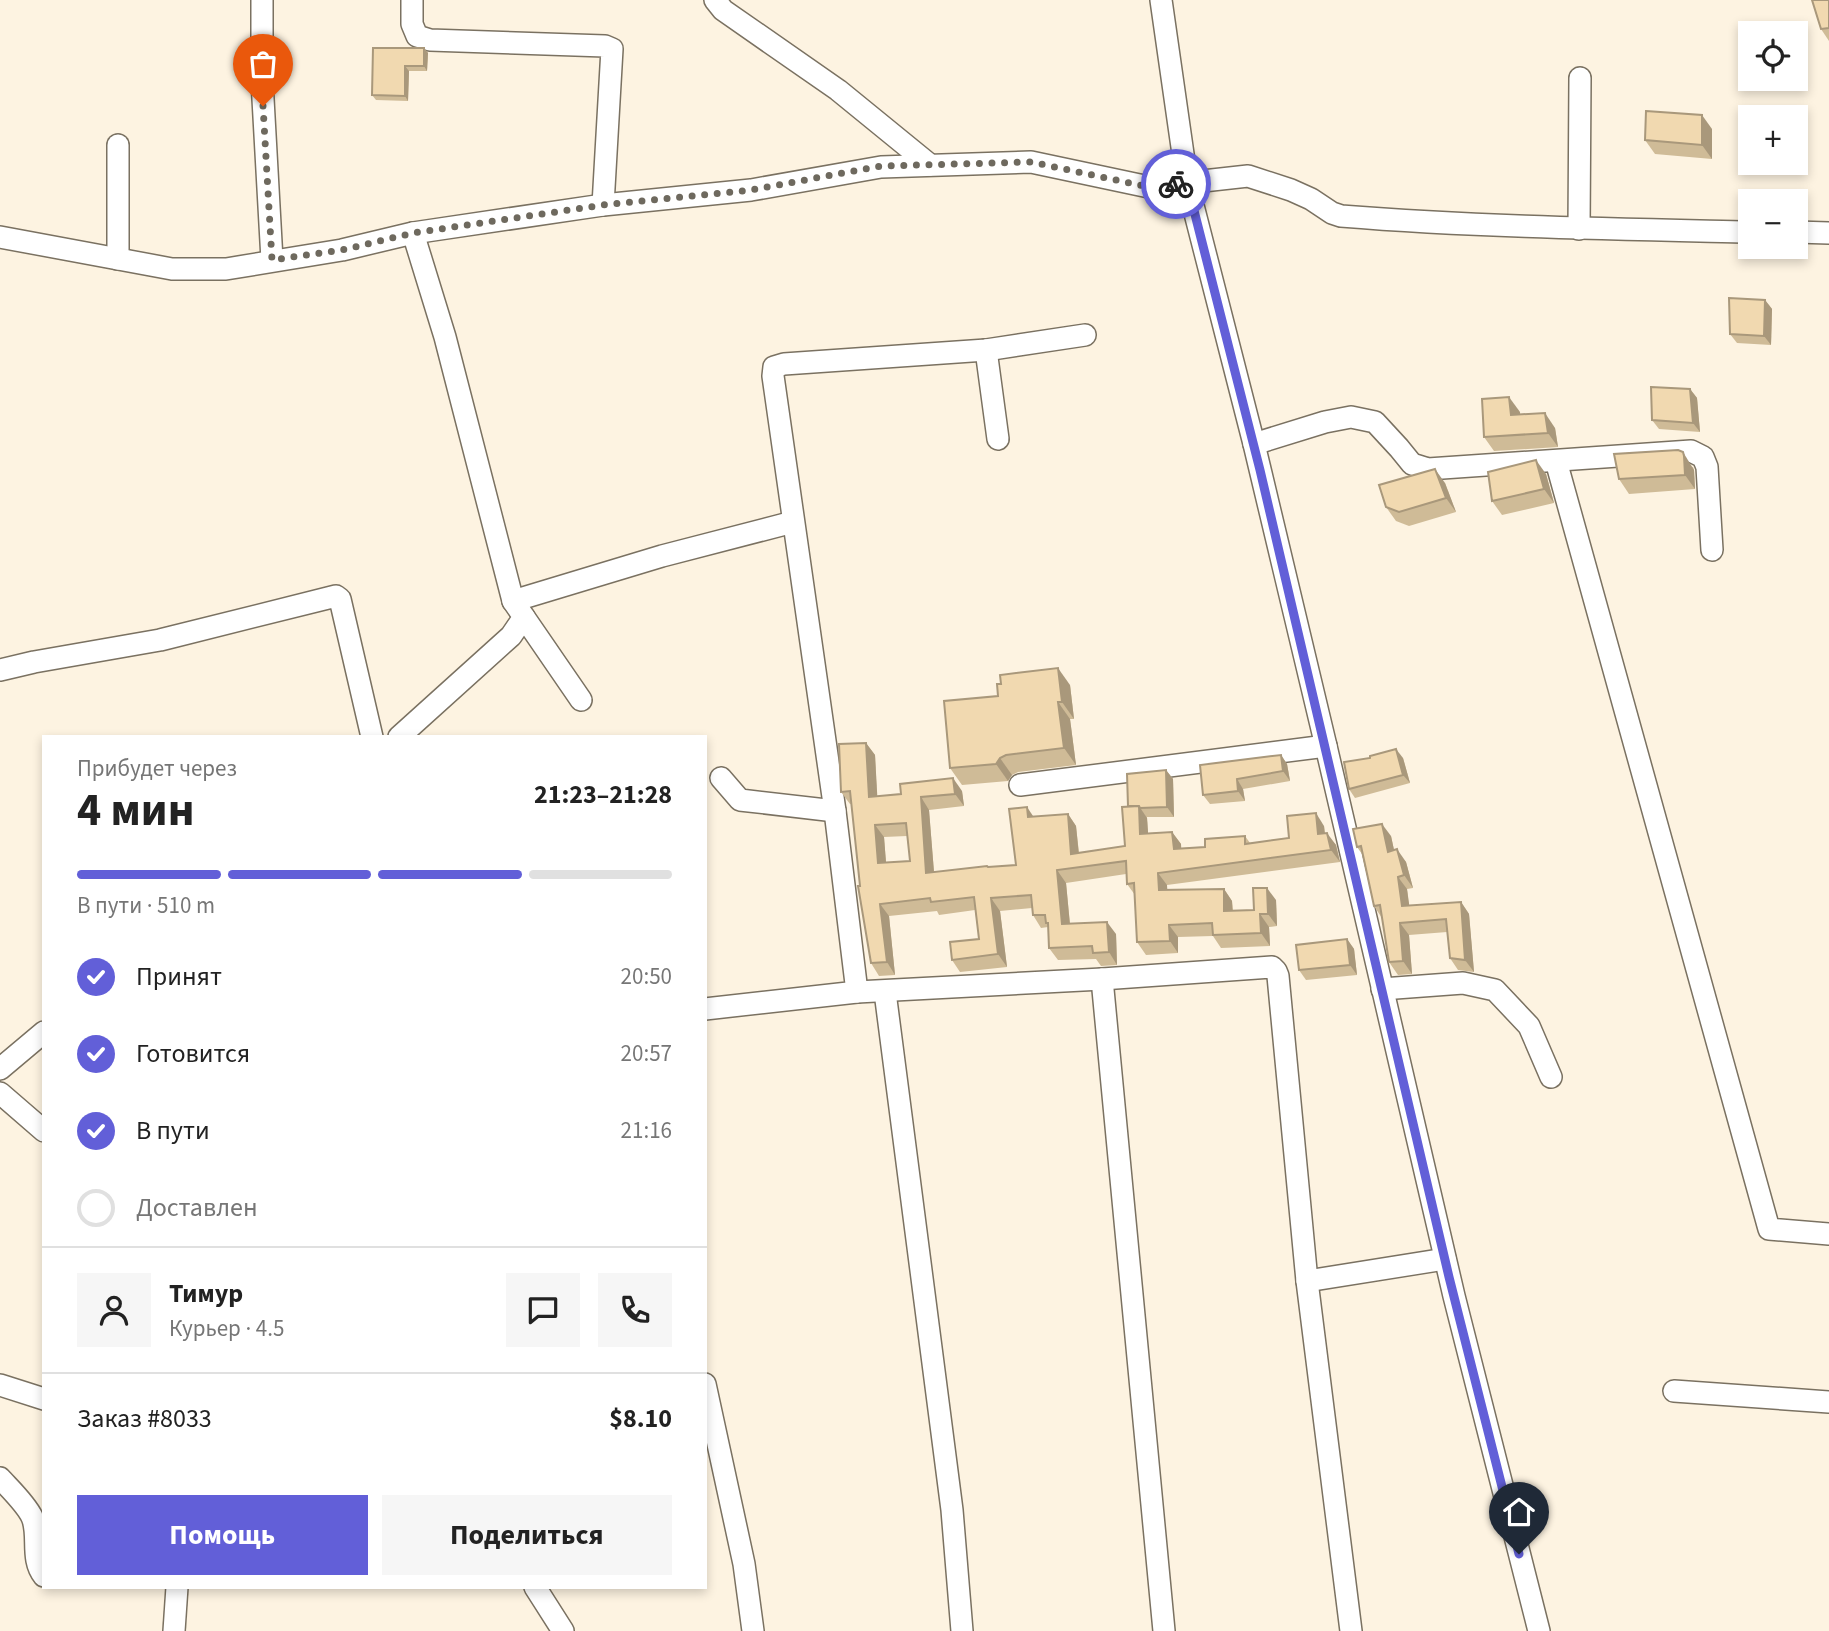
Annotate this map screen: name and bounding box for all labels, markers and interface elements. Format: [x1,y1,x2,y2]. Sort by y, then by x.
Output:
map controls [1738,21,1808,259]
button: locate [1738,21,1808,91]
pin [233,34,293,106]
icon: bag [244,45,282,83]
button: + [1738,105,1808,175]
courier [1141,149,1211,219]
icon: bike [1157,165,1195,203]
button: − [1738,189,1808,259]
text: Прибудет через [77,752,237,785]
text: 21:23–21:28 [534,776,672,813]
text: 4 мин [77,778,194,843]
text: В пути · 510 m [77,889,215,922]
icon: check [77,958,115,996]
text: Принят [136,958,222,995]
text: 20:50 [621,960,672,993]
icon: check [77,1035,115,1073]
text: Готовится [136,1035,250,1072]
text: 20:57 [621,1037,672,1070]
icon: check [77,1112,115,1150]
text: В пути [136,1112,210,1149]
text: 21:16 [621,1114,672,1147]
text: Доставлен [136,1189,258,1226]
button: person [77,1273,151,1347]
button: chat [506,1273,580,1347]
button: phone [598,1273,672,1347]
text: Тимур [169,1275,243,1312]
text: Курьер · 4.5 [169,1312,284,1345]
text: Заказ #8033 [77,1400,212,1437]
text: $8.10 [609,1400,672,1437]
pin [1489,1482,1549,1554]
icon: home [1500,1493,1538,1531]
button: Помощь [77,1495,368,1575]
button: Поделиться [382,1495,672,1575]

